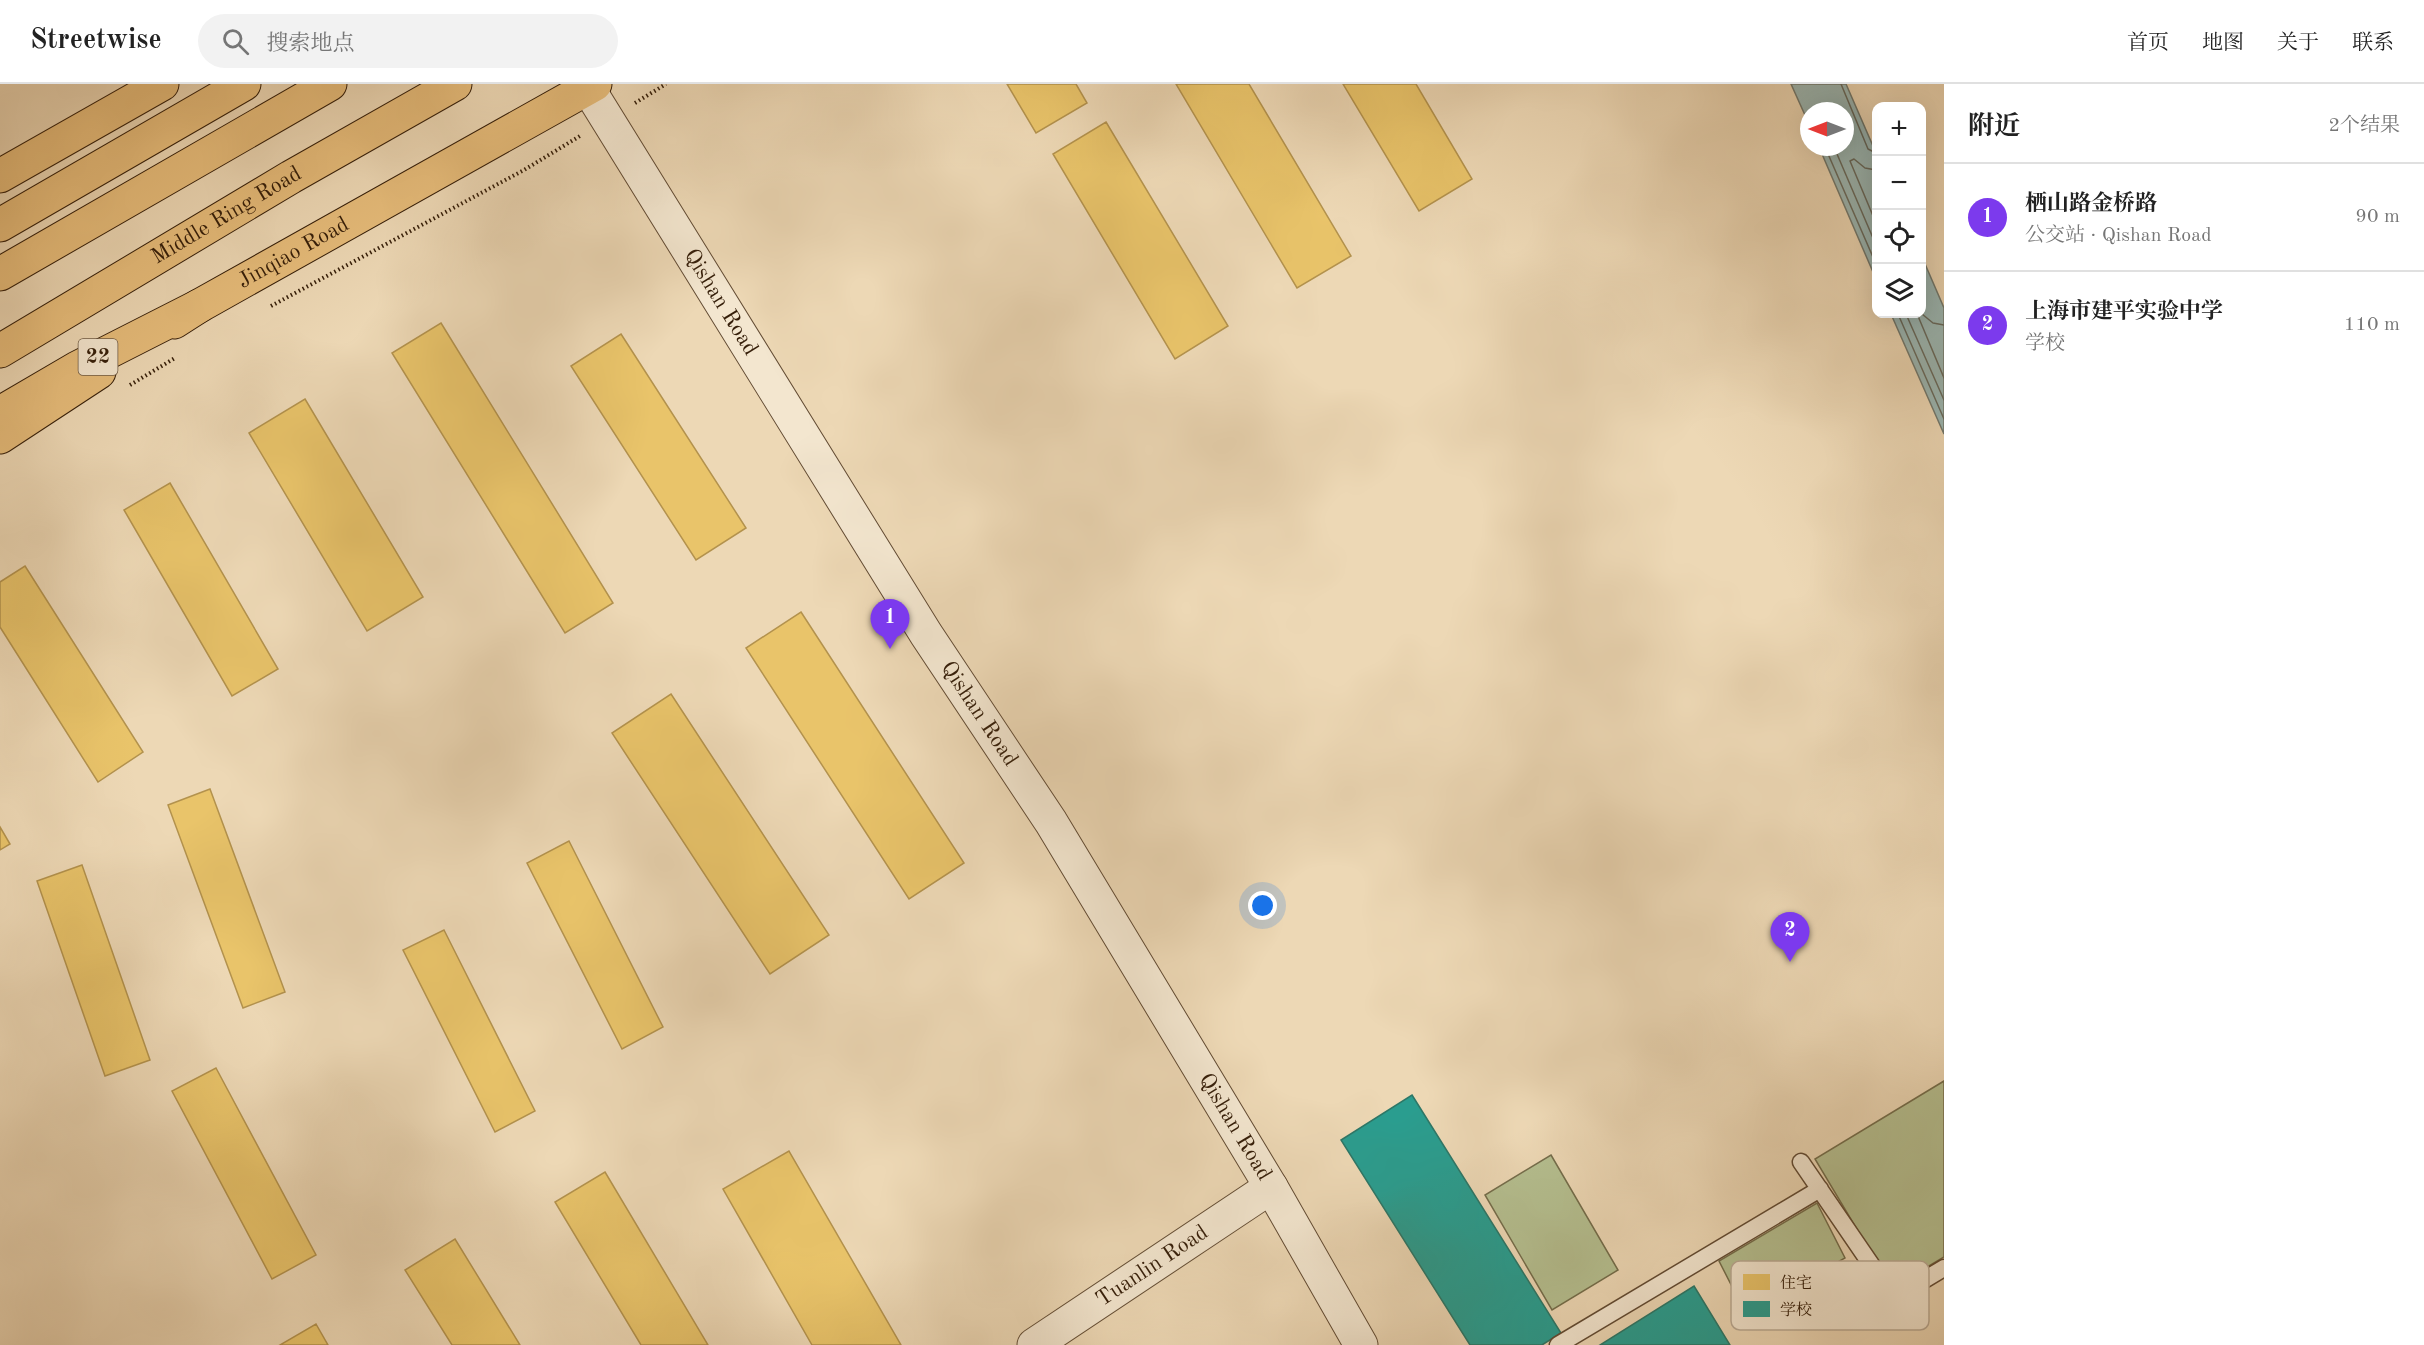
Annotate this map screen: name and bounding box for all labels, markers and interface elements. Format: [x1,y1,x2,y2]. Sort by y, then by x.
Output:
search box [198,14,618,68]
icon: search [219,25,252,58]
text: Streetwise [30,27,162,55]
text: 搜索地点 [267,33,355,55]
text: 首页 [2127,33,2169,54]
text: 地图 [2202,33,2244,54]
text: 关于 [2277,33,2319,54]
text: 联系 [2352,33,2394,54]
north arrow [1800,102,1854,156]
map controls [1872,102,1926,318]
button: + [1872,102,1926,156]
text: 附近 [1968,114,2020,140]
text: 2个结果 [2328,116,2400,136]
button: − [1872,156,1926,210]
street label: Middle Ring Road [148,162,305,269]
text: 栖山路金桥路 [2025,193,2157,215]
text: 1 [1982,207,1993,227]
text: 90 m [2355,207,2400,227]
button: locate [1872,210,1926,264]
street label: Jinqiao Road [234,213,353,293]
text: 公交站 · Qishan Road [2025,226,2212,246]
street label: Qishan Road [679,245,762,359]
button: layers [1872,264,1926,318]
text: 上海市建平实验中学 [2025,301,2223,323]
text: 2 [1982,315,1993,335]
text: 110 m [2344,315,2400,335]
text: 学校 [2025,334,2065,354]
road number: 22 [78,339,118,375]
pin: 1 [870,600,910,649]
street label: Qishan Road [936,657,1022,770]
your location [1248,891,1277,920]
pin: 2 [1770,912,1810,962]
street label: Qishan Road [1194,1070,1275,1184]
street label: Tuanlin Road [1092,1221,1212,1311]
legend [1731,1261,1929,1330]
text: 住宅 [1780,1274,1812,1292]
text: 学校 [1780,1301,1812,1319]

